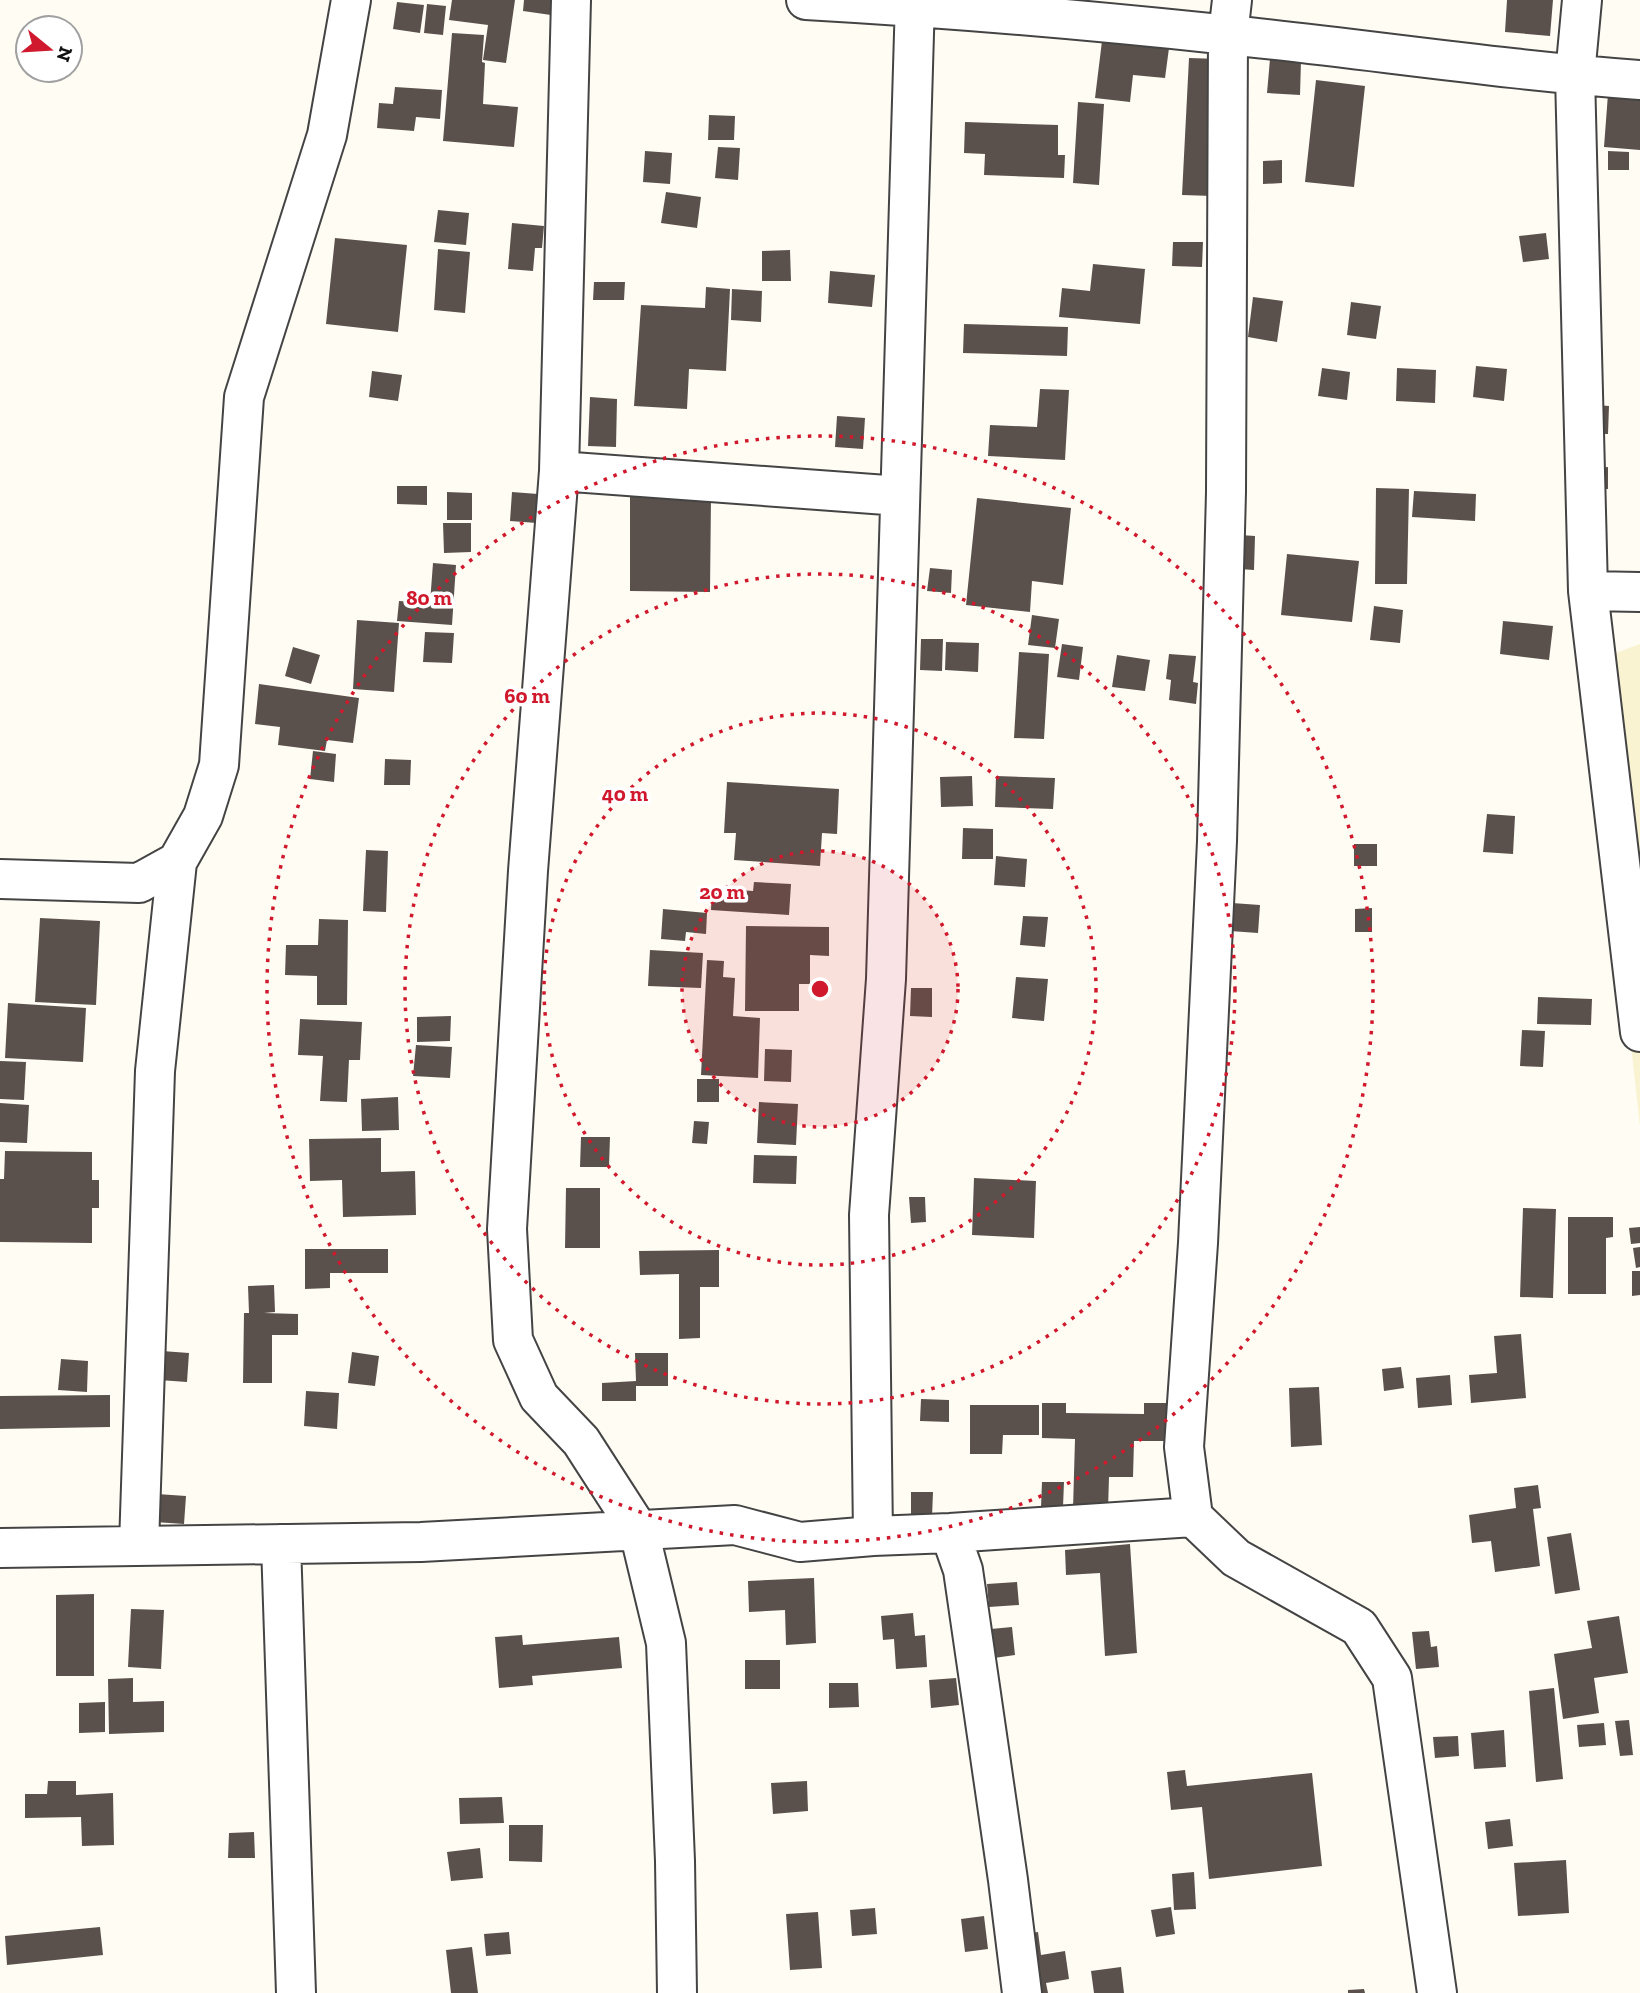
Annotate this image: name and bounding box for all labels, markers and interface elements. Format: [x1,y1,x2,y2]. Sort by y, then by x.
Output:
north arrow [14,14,84,84]
text: N [52,44,78,65]
text: 80 m [406,585,452,610]
text: 60 m [504,683,550,708]
text: 40 m [602,781,649,806]
text: 20 m [699,879,745,904]
centre of rings [808,977,832,1001]

